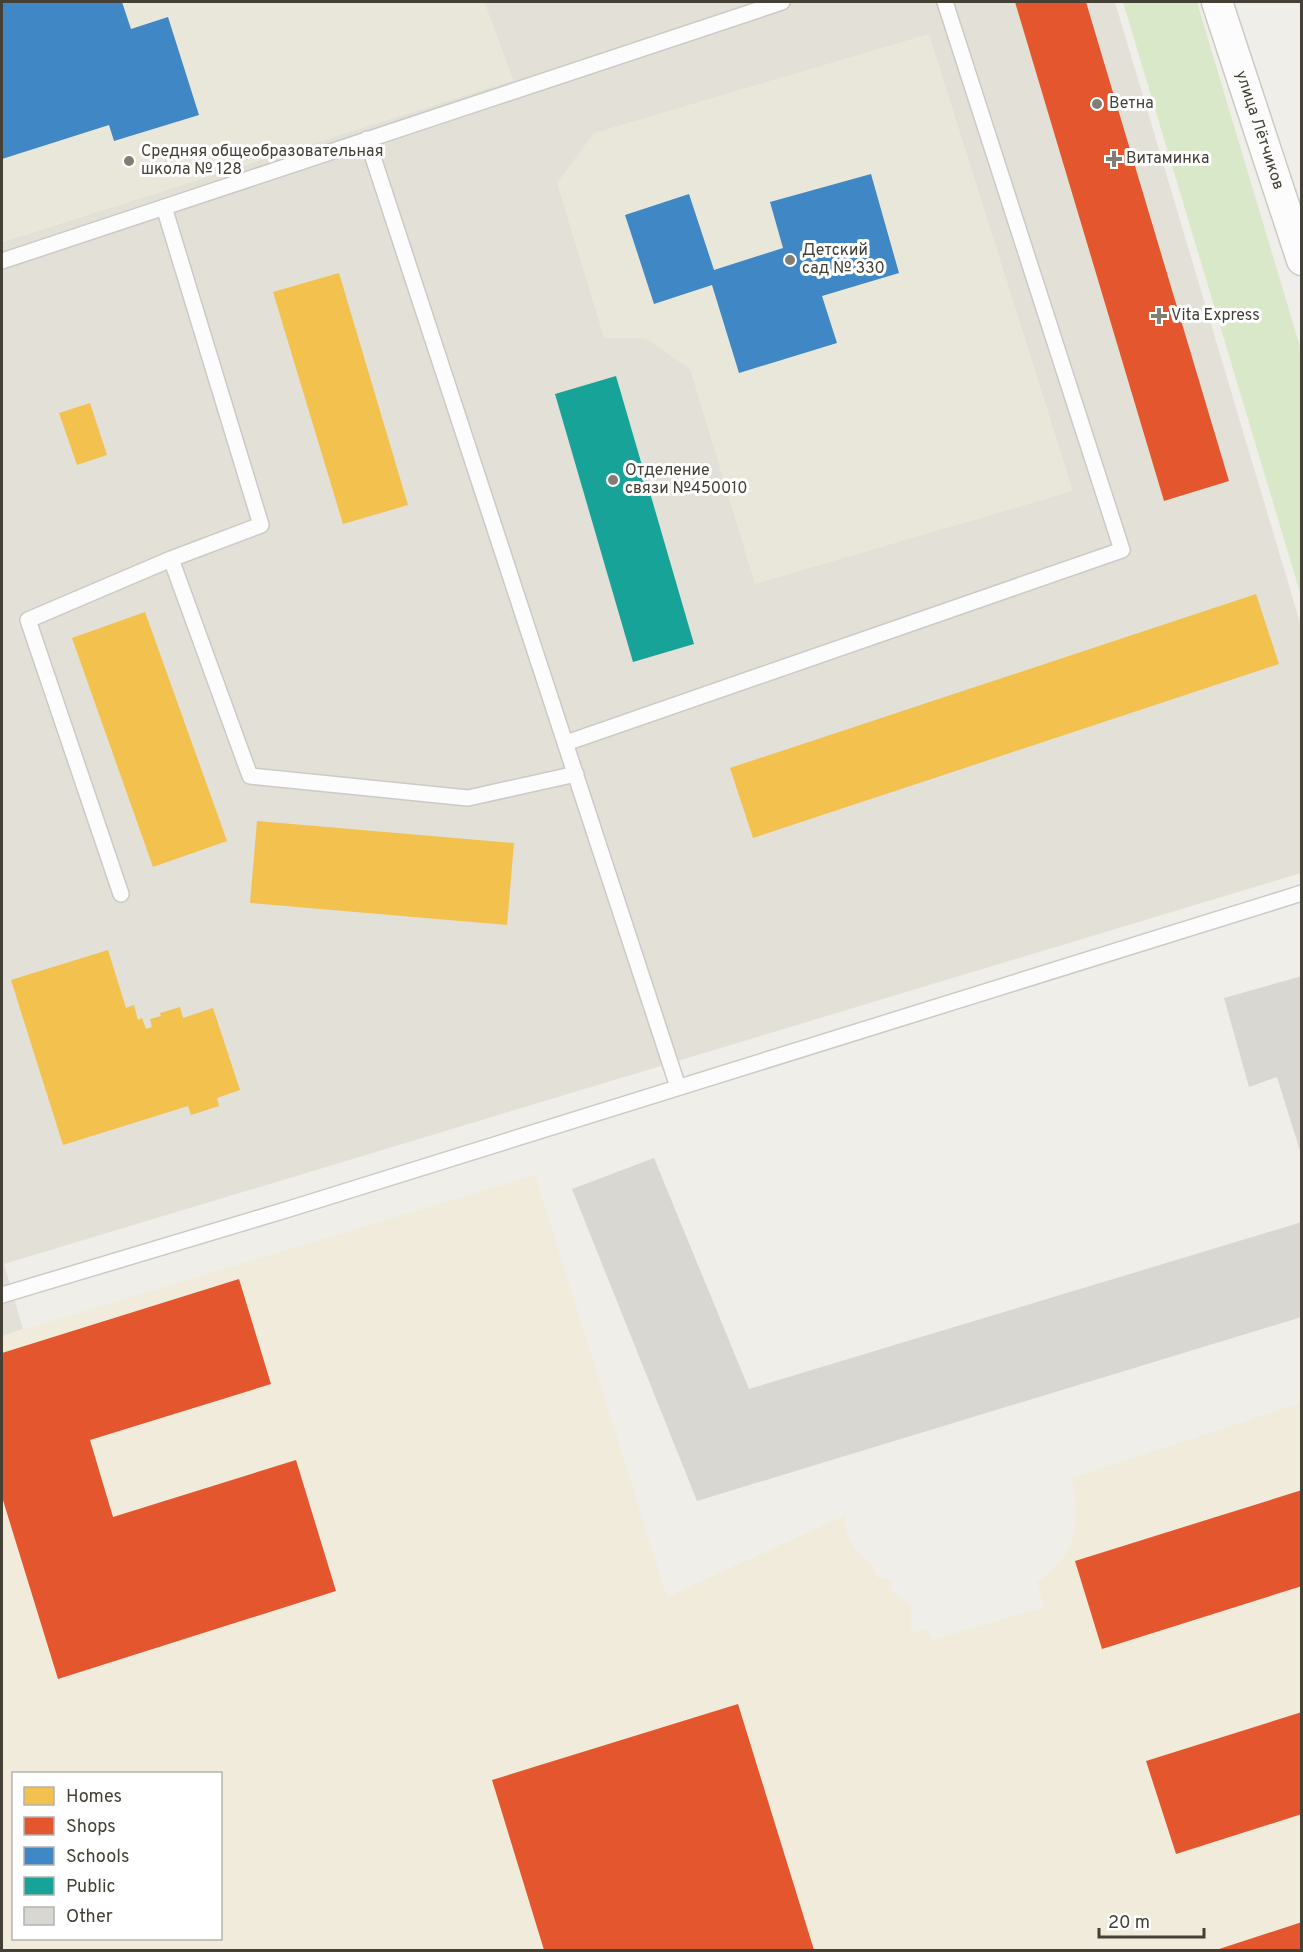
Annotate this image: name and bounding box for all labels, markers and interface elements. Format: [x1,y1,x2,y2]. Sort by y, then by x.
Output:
street label: улица Лётчиков [1230,68,1288,192]
place label: Ветна [1109,94,1154,114]
marker: Ветна [1090,97,1104,111]
place label: Средняя общеобразовательная школа № 128 [141,142,383,180]
place label: Витаминка [1126,149,1209,169]
marker: Витаминка [1107,152,1121,166]
marker: Средняя общеобразовательная школа № 128 [122,154,136,168]
place label: Детский сад № 330 [802,241,885,279]
marker: Детский сад № 330 [783,253,797,267]
place label: Vita Express [1171,306,1260,326]
marker: Vita Express [1152,309,1166,323]
place label: Отделение связи №450010 [625,461,748,499]
marker: Отделение связи №450010 [606,473,620,487]
legend [12,1772,222,1940]
text: Homes [66,1786,122,1809]
text: Shops [66,1816,116,1839]
text: Schools [66,1846,129,1869]
text: Public [66,1876,116,1899]
scale bar [1099,1901,1204,1939]
text: Other [66,1906,113,1929]
text: 20 m [1108,1912,1150,1935]

